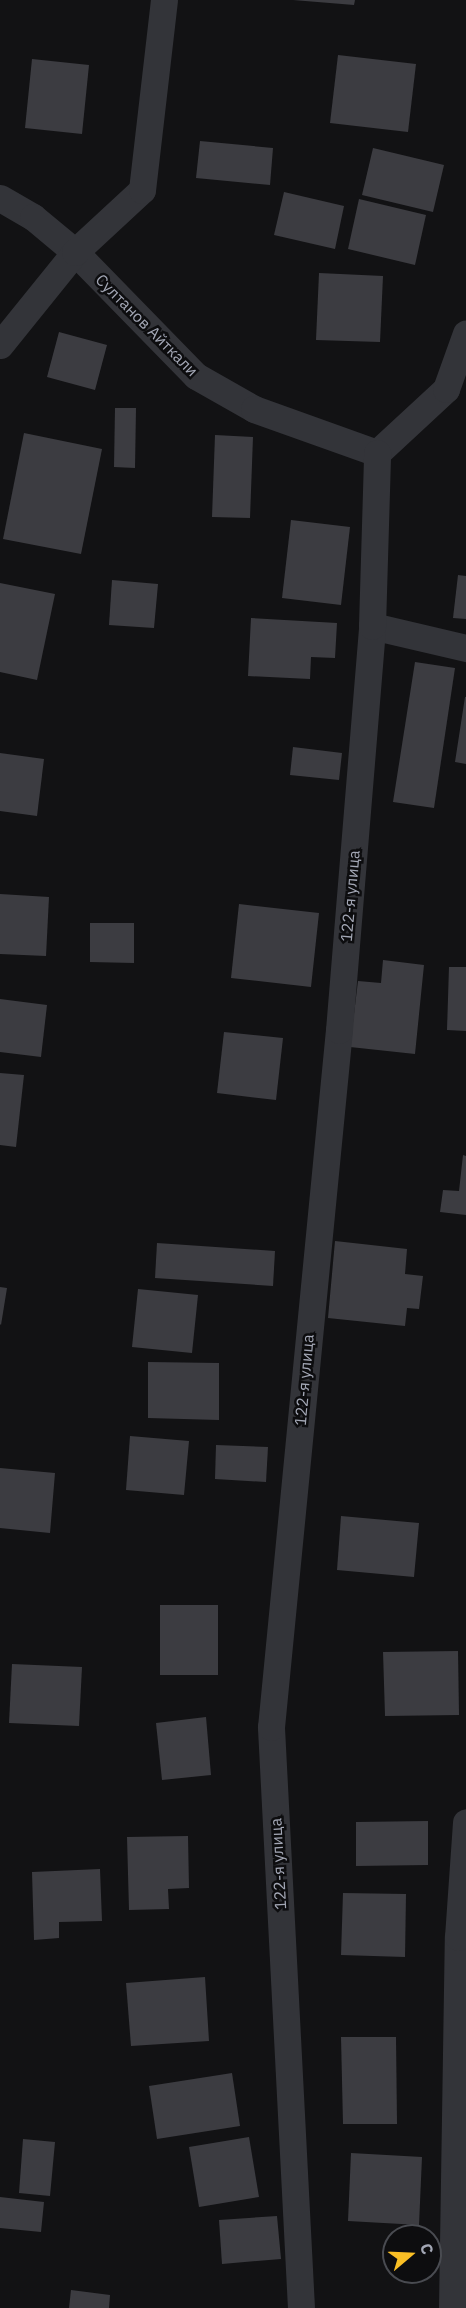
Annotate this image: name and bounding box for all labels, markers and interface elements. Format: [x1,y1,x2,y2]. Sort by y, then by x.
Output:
street label: Султанов Айткали [92,270,202,380]
street label: 122-я улица [336,849,364,943]
street label: 122-я улица [290,1333,318,1427]
street label: 122-я улица [266,1818,290,1910]
north arrow [382,2224,442,2284]
text: С [416,2241,438,2257]

